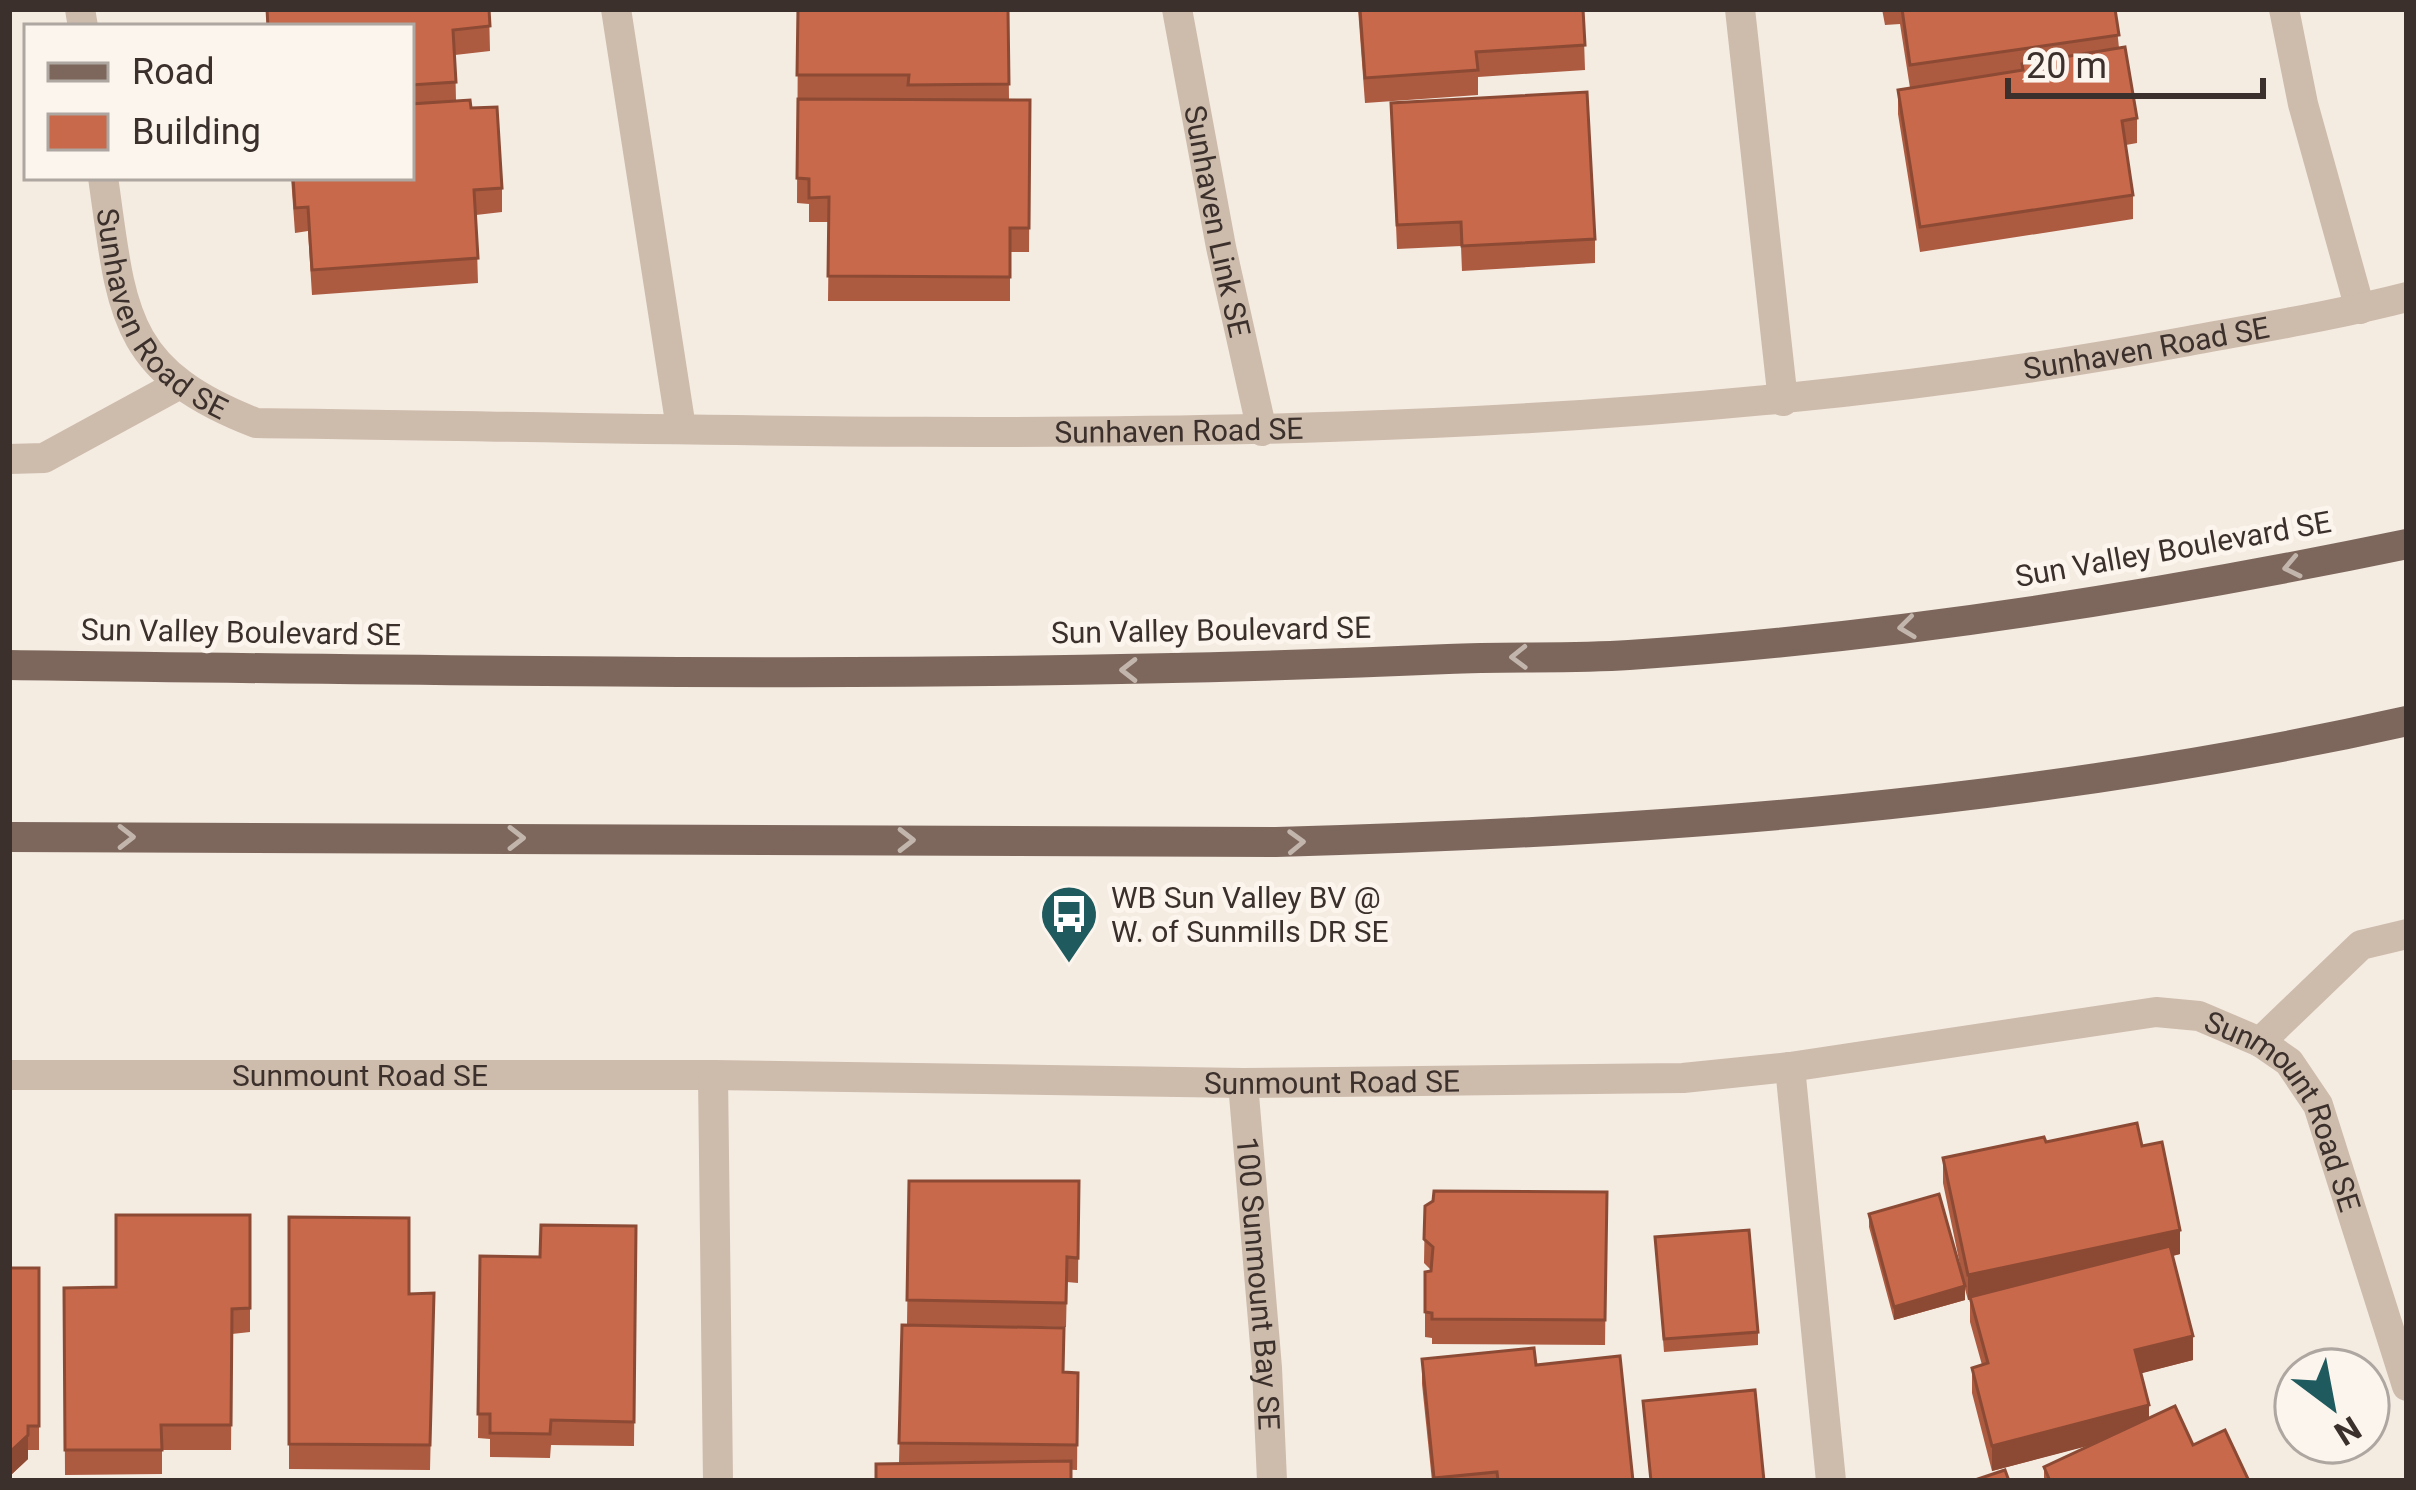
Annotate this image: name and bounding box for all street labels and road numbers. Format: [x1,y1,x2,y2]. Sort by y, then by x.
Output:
street label: Sunhaven Link SE [1178,102,1258,340]
street label: Sunhaven Road SE [90,206,234,426]
street label: Sunhaven Road SE [2021,309,2272,386]
street label: Sunhaven Road SE [1054,410,1304,449]
street label: Sun Valley Boulevard SE [2012,504,2334,594]
street label: Sun Valley Boulevard SE [1051,610,1371,650]
street label: Sun Valley Boulevard SE [81,612,401,652]
street label: Sunmount Road SE [2200,1003,2368,1216]
street label: Sunmount Road SE [232,1058,488,1093]
street label: Sunmount Road SE [1204,1063,1460,1101]
street label: 100 Sunmount Bay SE [1230,1135,1287,1431]

